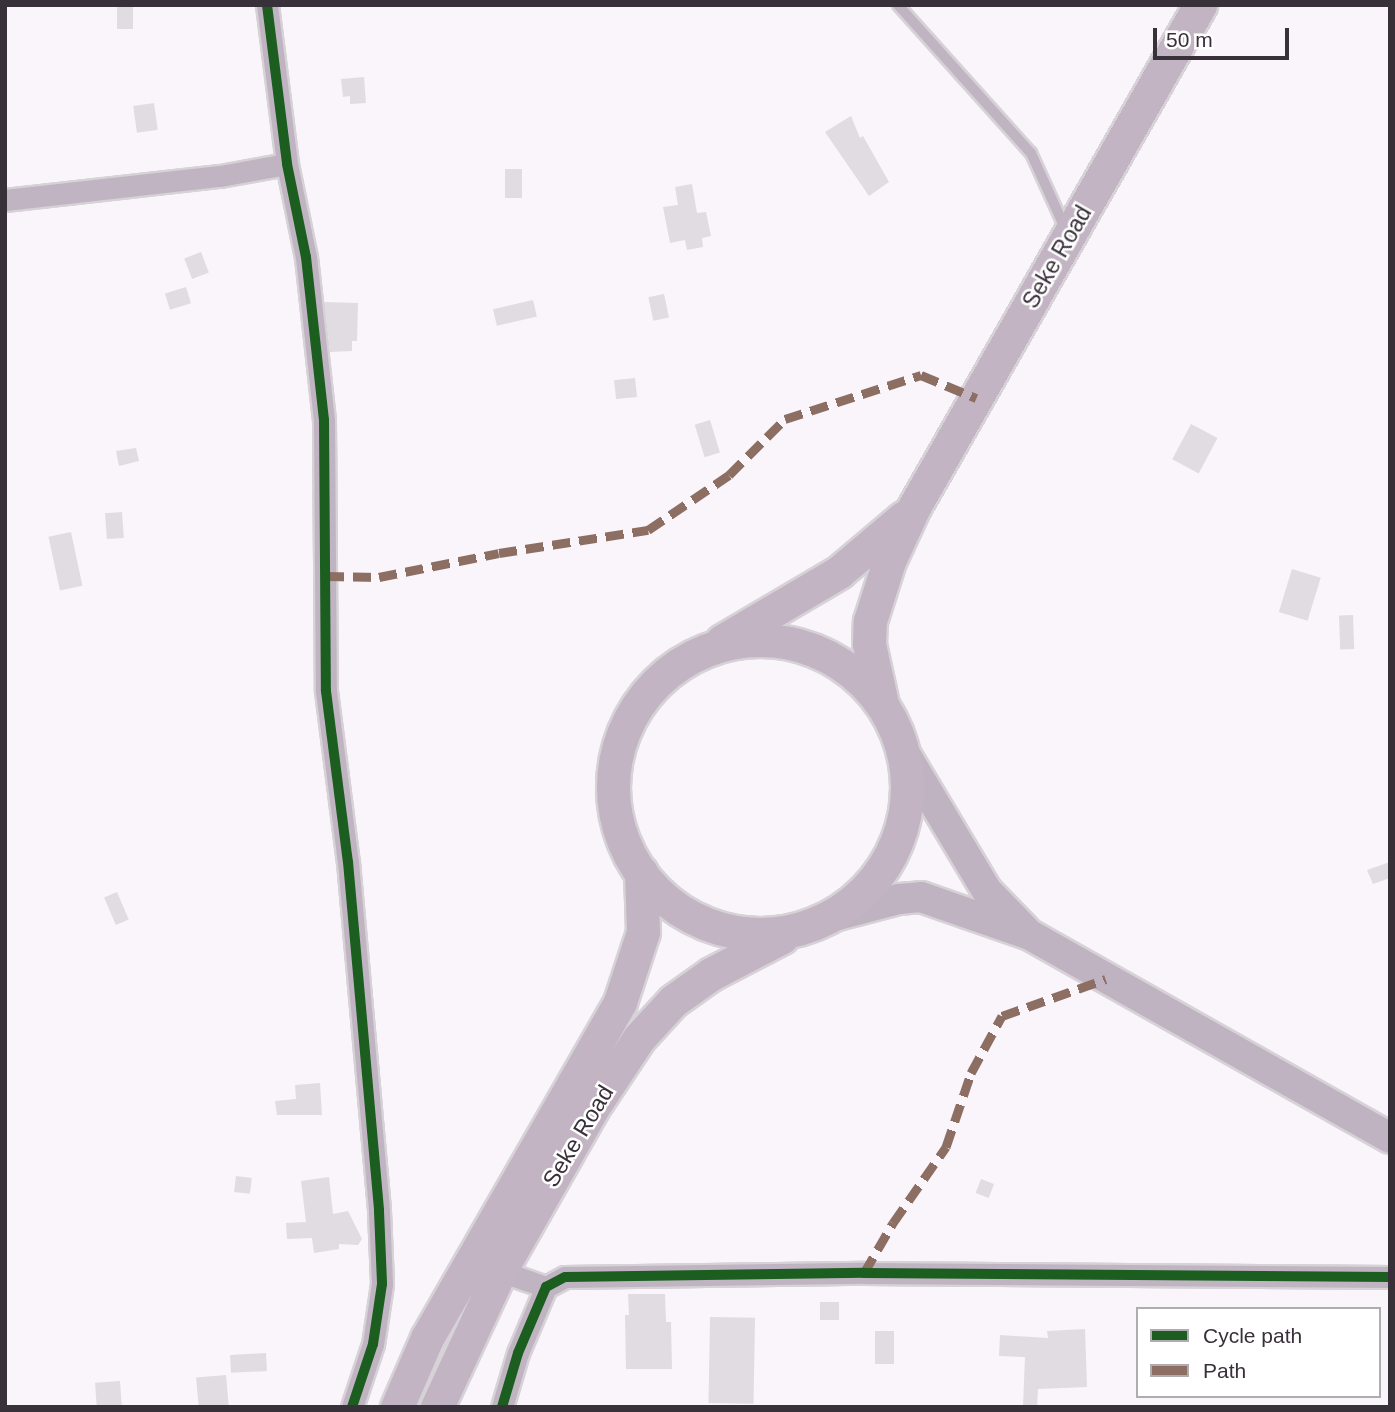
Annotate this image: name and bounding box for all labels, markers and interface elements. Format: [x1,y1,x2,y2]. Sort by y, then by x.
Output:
scale bar [1157,14,1294,58]
text: 50 m [1166,28,1213,51]
street label: Seke Road [1017,201,1097,313]
street label: Seke Road [537,1080,619,1192]
legend [1136,1307,1381,1398]
text: Cycle path [1203,1324,1302,1347]
text: Path [1203,1359,1246,1382]

